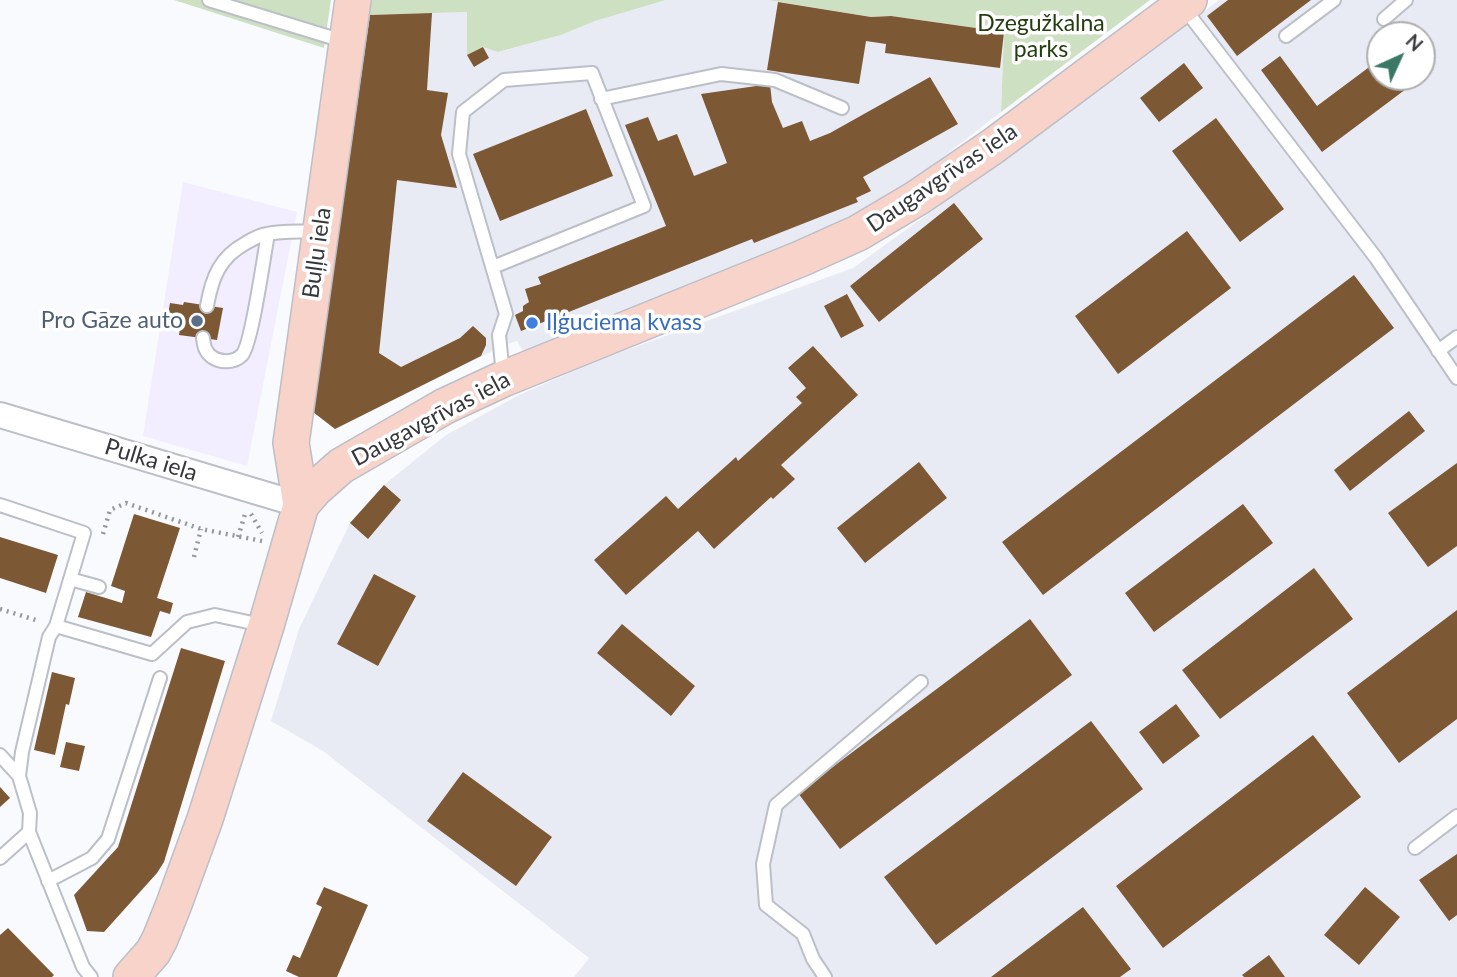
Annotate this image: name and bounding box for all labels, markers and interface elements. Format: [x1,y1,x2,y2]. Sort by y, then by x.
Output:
park label: Dzegužkalna parks [977,10,1105,64]
north arrow [1366,21,1436,91]
text: N [1401,29,1428,56]
street label: Daugavgrīvas iela [862,118,1022,238]
street label: Buļļu iela [297,206,337,300]
place label: Pro Gāze auto [41,307,183,335]
place label: Iļģuciema kvass [546,309,702,337]
marker: Pro Gāze auto [189,313,205,329]
marker: Iļģuciema kvass [524,315,540,331]
street label: Daugavgrīvas iela [347,366,515,472]
street label: Pulka iela [101,433,201,487]

